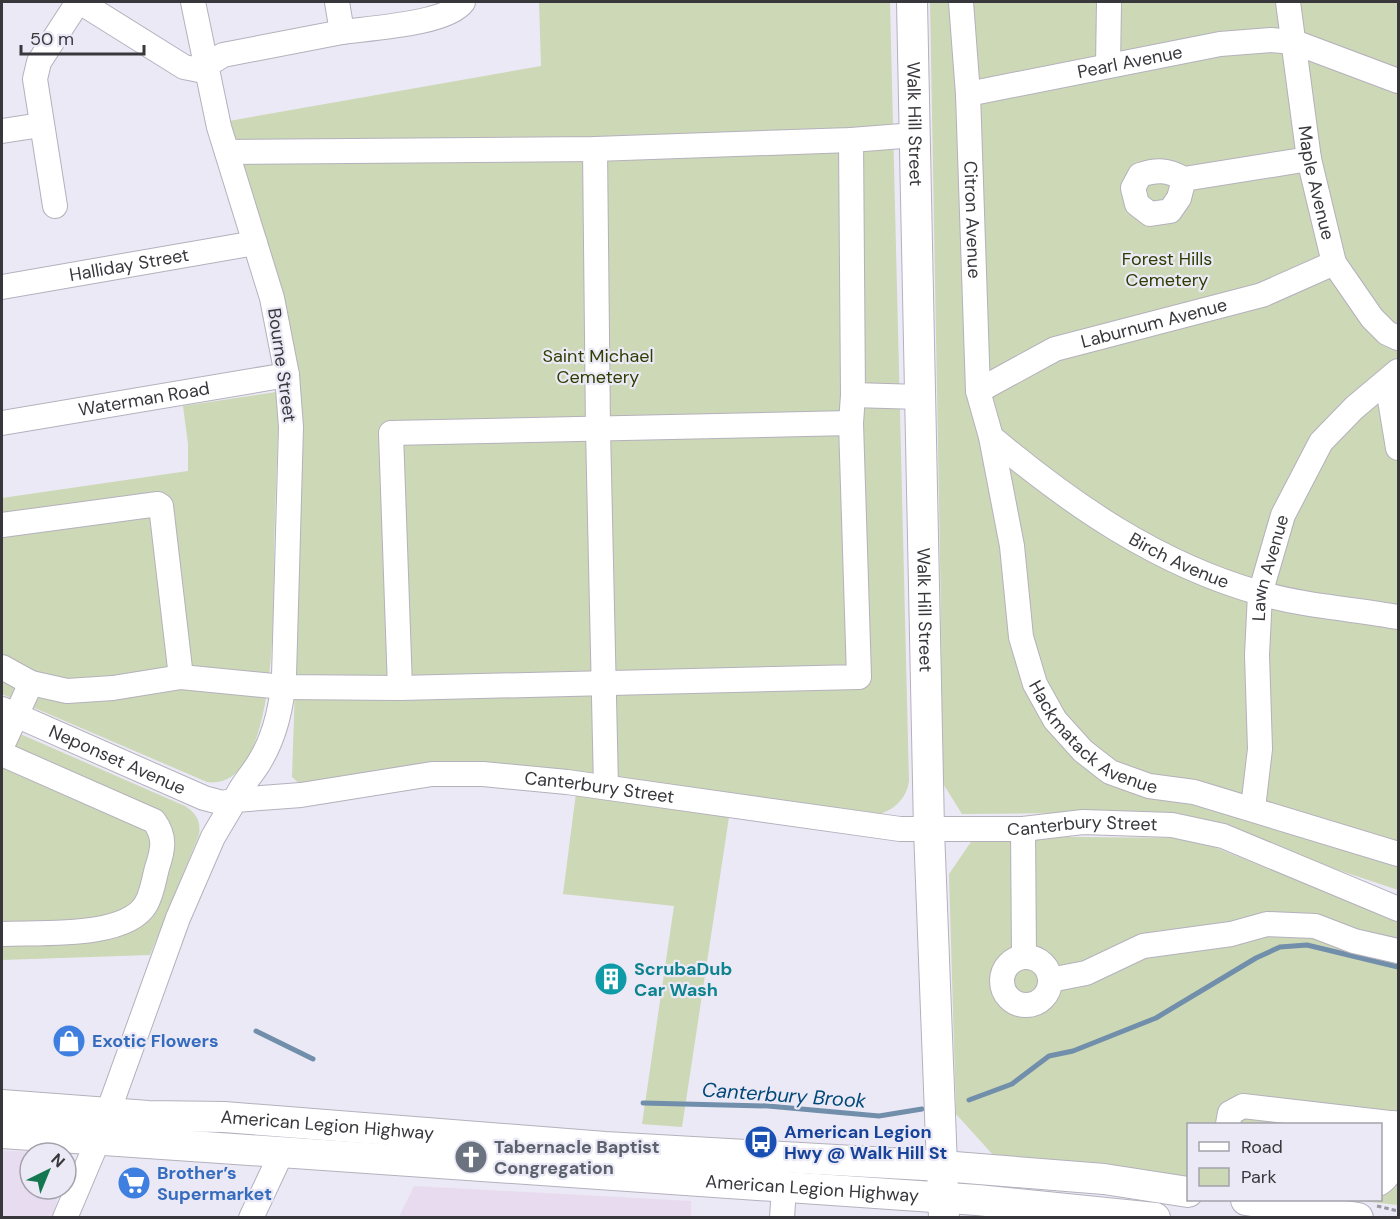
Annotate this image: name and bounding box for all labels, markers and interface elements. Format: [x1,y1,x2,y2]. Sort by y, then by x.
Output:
scale bar [21,18,144,56]
text: 50 m [30,27,74,51]
street label: Pearl Avenue [1075,40,1184,84]
street label: Walk Hill Street [901,61,928,187]
street label: Maple Avenue [1293,124,1340,242]
street label: Citron Avenue [958,160,986,279]
street label: Halliday Street [67,243,191,287]
park label: Forest Hills Cemetery [1122,247,1212,292]
street label: Laburnum Avenue [1078,293,1230,354]
street label: Bourne Street [262,306,302,424]
park label: Saint Michael Cemetery [543,344,653,389]
street label: Waterman Road [77,376,211,422]
street label: Lawn Avenue [1247,512,1294,622]
street label: Birch Avenue [1124,527,1232,594]
street label: Walk Hill Street [911,547,938,672]
street label: Hackmatack Avenue [1023,676,1159,799]
street label: Neponset Avenue [45,719,189,800]
street label: Canterbury Street [523,766,676,809]
street label: Canterbury Street [1007,810,1158,841]
place label: ScrubaDub Car Wash [634,957,732,1002]
building icon: ScrubaDub Car Wash [593,961,629,997]
shop icon: Exotic Flowers [51,1023,87,1059]
place label: Exotic Flowers [92,1029,219,1053]
water label: Canterbury Brook [701,1076,868,1114]
street label: American Legion Highway [220,1105,435,1145]
place label: American Legion Hwy @ Walk Hill St [784,1120,947,1165]
legend [1187,1123,1382,1201]
bus stop icon: American Legion Hwy @ Walk Hill St [743,1124,779,1160]
place label: Tabernacle Baptist Congregation [494,1135,659,1180]
text: Road [1241,1135,1283,1159]
church icon: Tabernacle Baptist Congregation [453,1139,489,1175]
north arrow [18,1141,78,1201]
text: N [46,1149,69,1172]
place label: Brother’s Supermarket [157,1161,272,1206]
supermarket icon: Brother’s Supermarket [116,1165,152,1201]
text: Park [1241,1165,1277,1189]
street label: American Legion Highway [705,1169,920,1208]

